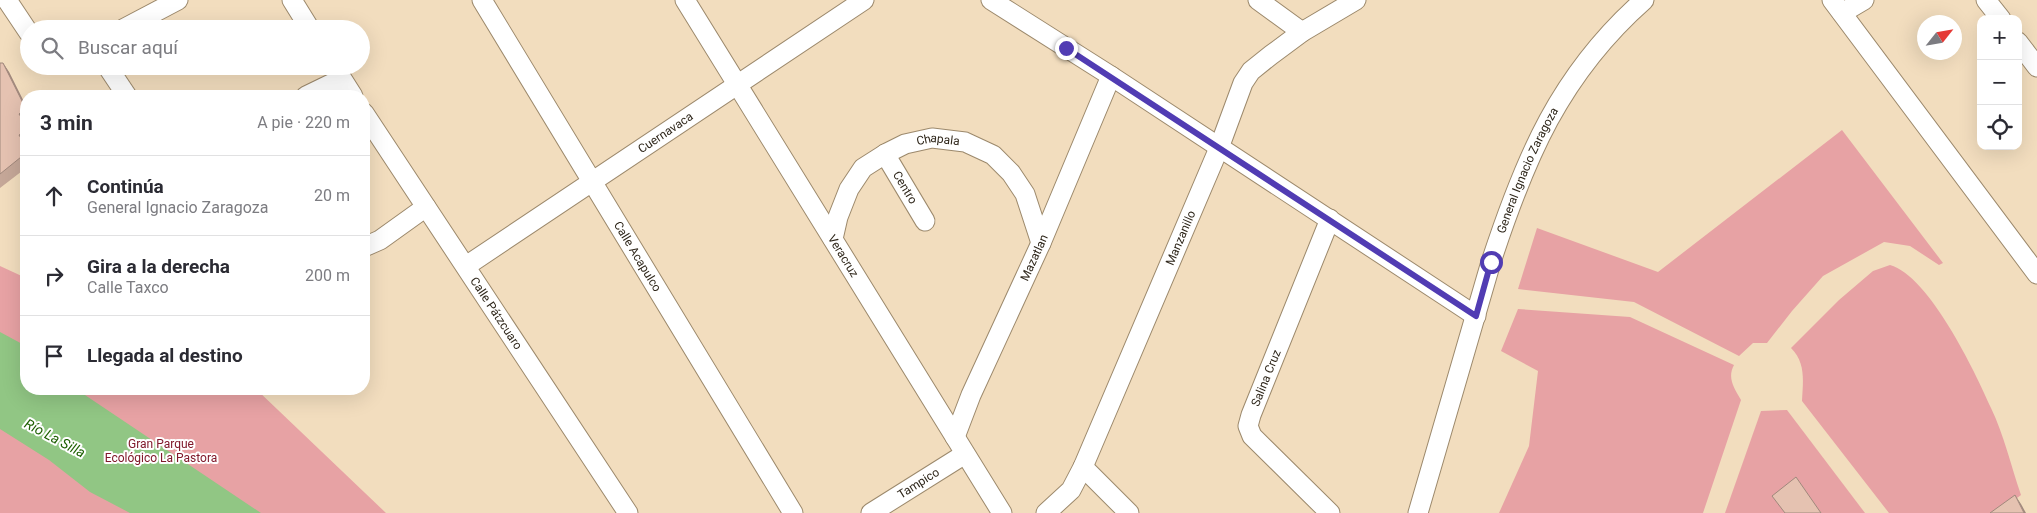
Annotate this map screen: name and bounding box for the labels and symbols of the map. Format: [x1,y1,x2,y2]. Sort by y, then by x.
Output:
north arrow [1917,15,1962,60]
route end [1055,37,1078,60]
street label: General Ignacio Zaragoza [1494,105,1561,235]
street label: Cuernavaca [635,109,696,156]
street label: Chapala [915,131,961,148]
street label: Centro [890,169,920,206]
street label: Manzanillo [1163,208,1199,267]
street label: Calle Acapulco [611,219,664,294]
street label: Veracruz [825,232,862,280]
street label: Mazatlan [1017,232,1051,283]
route start [1480,251,1503,274]
street label: Calle Pátzcuaro [467,275,525,352]
street label: Salina Cruz [1248,347,1284,408]
water label: Río La Silla [22,415,88,461]
park label: Gran Parque Ecológico La Pastora [105,437,217,465]
street label: Tampico [895,465,942,501]

